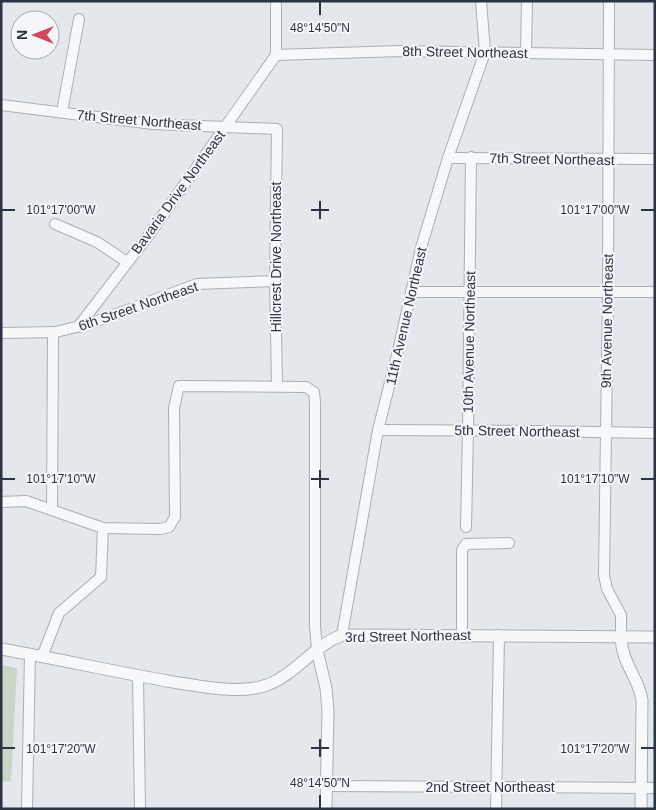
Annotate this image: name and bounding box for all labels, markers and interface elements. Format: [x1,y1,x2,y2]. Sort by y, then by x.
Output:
north arrow [10,10,60,60]
text: 48°14'50"N [290,21,350,35]
text: N [14,30,30,40]
street label: 8th Street Northeast [402,43,528,61]
street label: 7th Street Northeast [76,107,202,133]
street label: Bavaria Drive Northeast [128,127,228,257]
street label: 7th Street Northeast [489,150,615,168]
street label: Hillcrest Drive Northeast [268,181,284,332]
text: 101°17'00"W [26,203,96,217]
text: 101°17'00"W [560,203,630,217]
street label: 11th Avenue Northeast [382,245,430,387]
street label: 9th Avenue Northeast [598,254,616,388]
street label: 10th Avenue Northeast [460,271,478,413]
street label: 6th Street Northeast [76,278,200,334]
street label: 5th Street Northeast [454,422,580,440]
text: 101°17'10"W [26,472,96,486]
text: 101°17'10"W [560,472,630,486]
street label: 3rd Street Northeast [345,627,471,645]
text: 101°17'20"W [26,742,96,756]
text: 101°17'20"W [560,742,630,756]
text: 48°14'50"N [290,776,350,790]
street label: 2nd Street Northeast [425,779,555,795]

